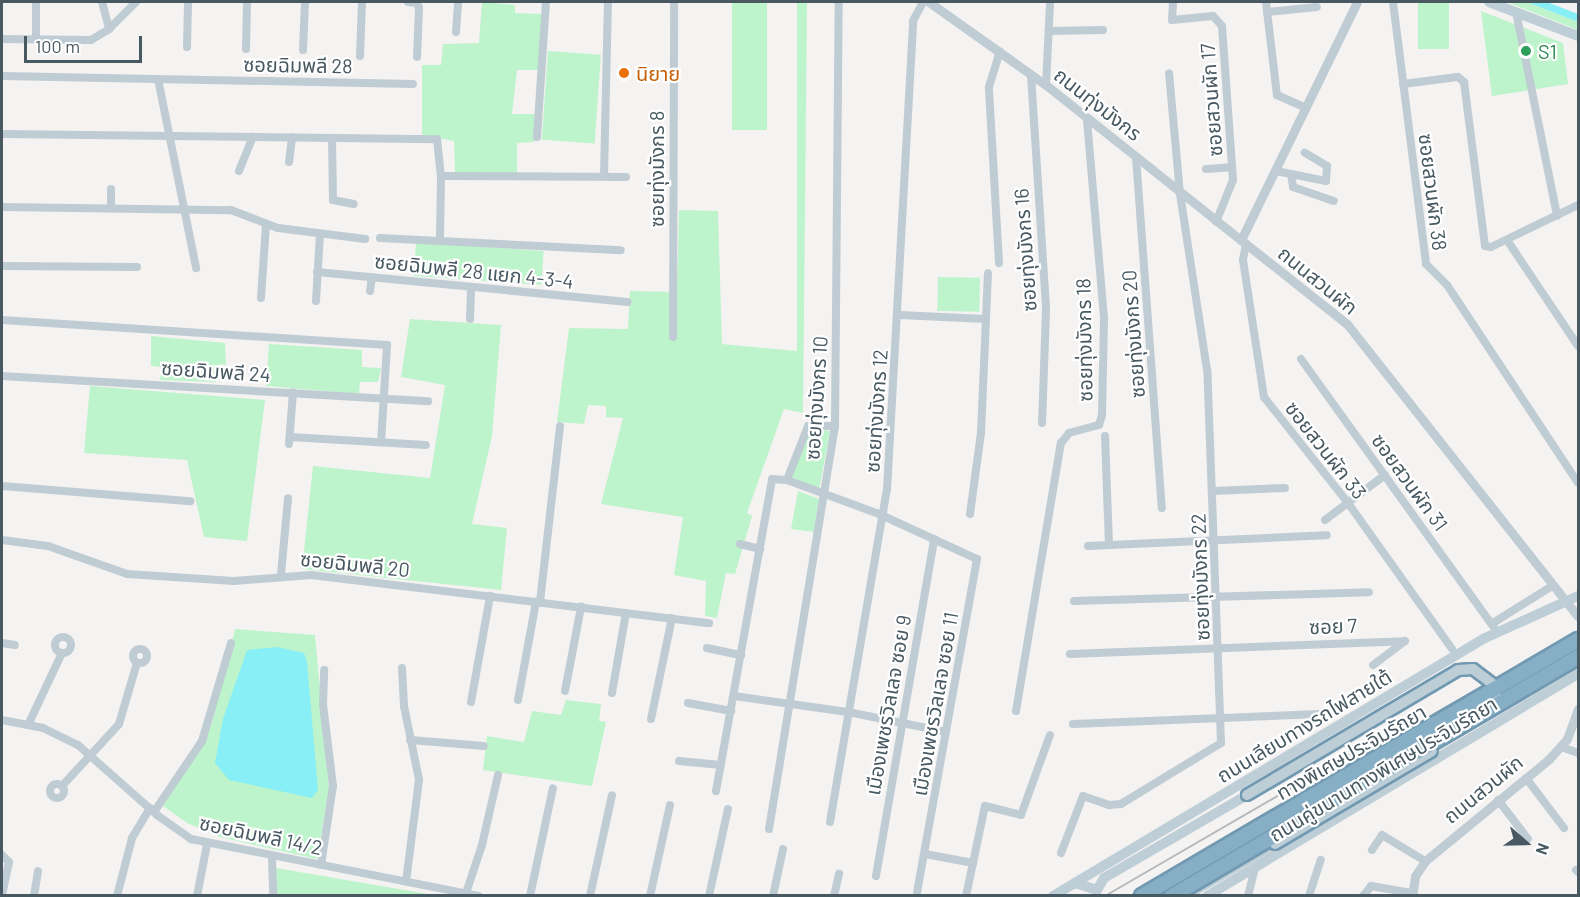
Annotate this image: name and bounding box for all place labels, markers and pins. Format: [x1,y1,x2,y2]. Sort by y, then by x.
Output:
place label: S1 [1538,39,1557,63]
marker: S1 [1519,44,1533,58]
place label: นิยาย [636,61,680,85]
marker: นิยาย [617,66,631,80]

